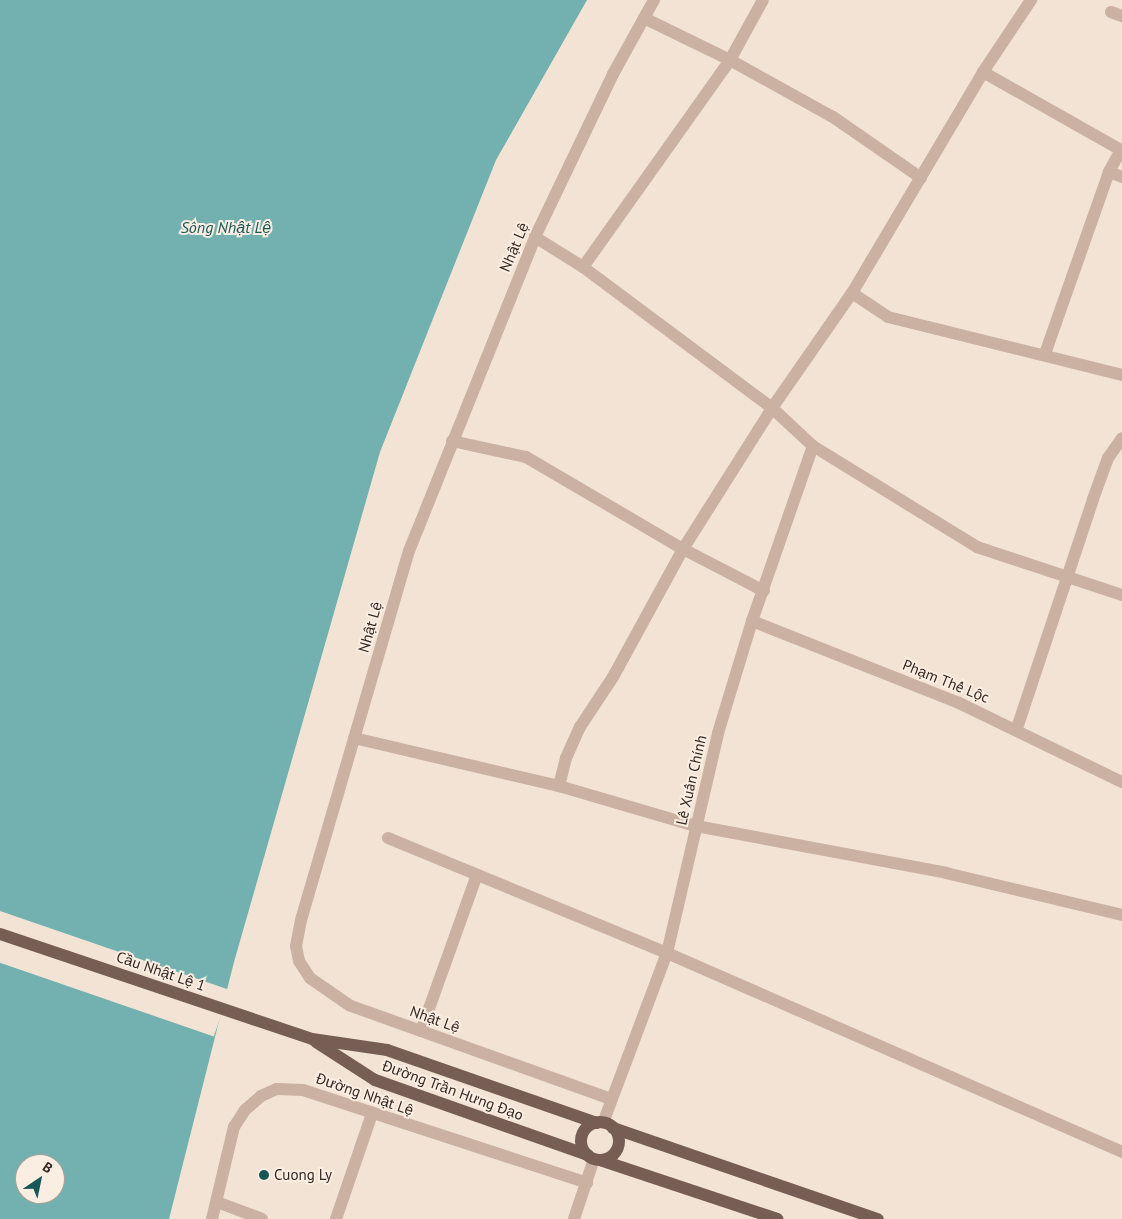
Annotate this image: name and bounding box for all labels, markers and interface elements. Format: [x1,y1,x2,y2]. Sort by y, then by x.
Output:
water label: Sông Nhật Lệ [181,217,271,237]
street label: Nhật Lệ [496,220,532,274]
street label: Nhật Lệ [354,600,386,654]
street label: Phạm Thế Lộc [900,655,992,707]
street label: Lê Xuân Chính [672,733,710,827]
street label: Cầu Nhật Lệ 1 [114,947,208,995]
street label: Nhật Lệ [408,1002,462,1036]
street label: Đường Trần Hưng Đạo [380,1056,526,1124]
street label: Đường Nhật Lệ [314,1069,416,1119]
north arrow [15,1154,65,1204]
text: B [39,1158,56,1177]
place label: Cuong Ly [274,1166,332,1184]
marker: Cuong Ly [258,1169,270,1181]

